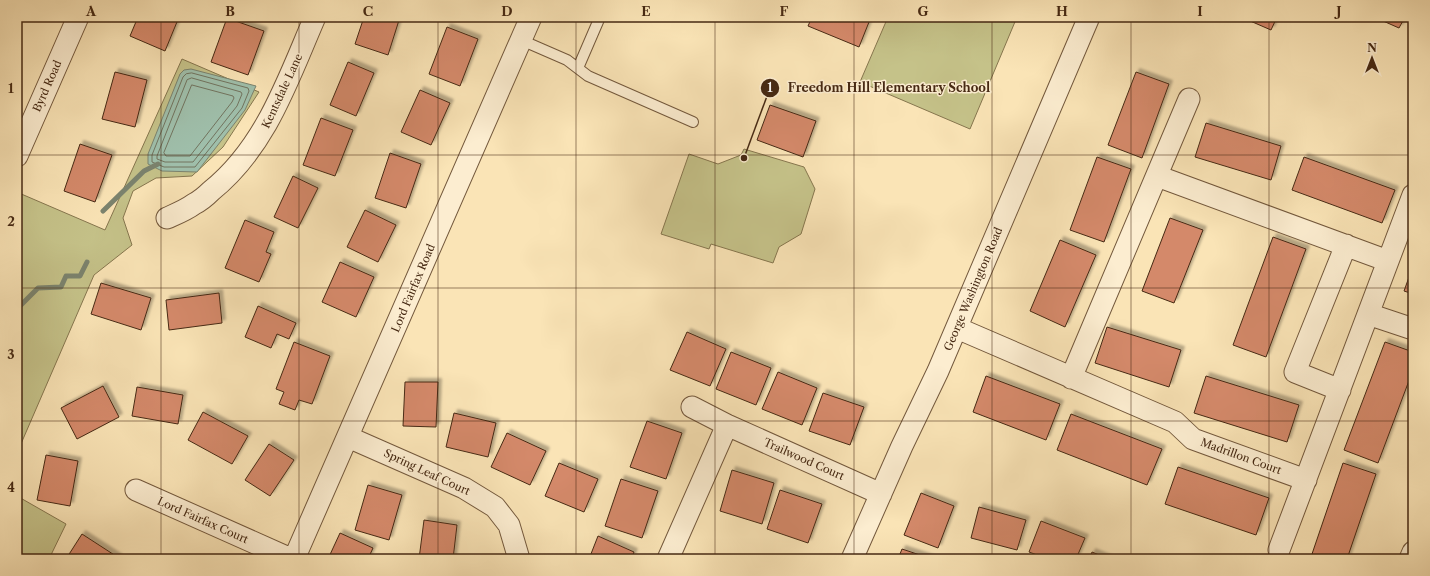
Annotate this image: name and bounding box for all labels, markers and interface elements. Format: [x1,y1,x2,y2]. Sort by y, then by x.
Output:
text: A [85,3,97,19]
text: B [225,3,235,19]
text: C [363,3,373,19]
text: D [501,3,513,19]
text: E [641,3,651,19]
text: F [780,3,789,19]
text: G [917,3,929,19]
text: H [1056,3,1068,19]
text: I [1197,3,1203,19]
text: J [1334,3,1342,19]
north arrow [1352,38,1392,78]
text: N [1367,41,1377,55]
street label: Kentsdale Lane [259,51,305,131]
street label: Byrd Road [29,58,65,114]
callout: Freedom Hill Elementary School [760,76,998,100]
text: 1 [8,80,14,96]
text: 1 [767,80,773,95]
text: Freedom Hill Elementary School [788,80,990,95]
text: 2 [7,213,15,229]
street label: George Washington Road [941,225,1006,353]
street label: Lord Fairfax Road [388,241,438,334]
text: 3 [7,346,15,362]
street label: Trailwood Court [761,435,847,483]
street label: Madrillon Court [1199,435,1283,477]
street label: Spring Leaf Court [382,446,472,498]
text: 4 [7,479,15,495]
street label: Lord Fairfax Court [155,494,251,546]

